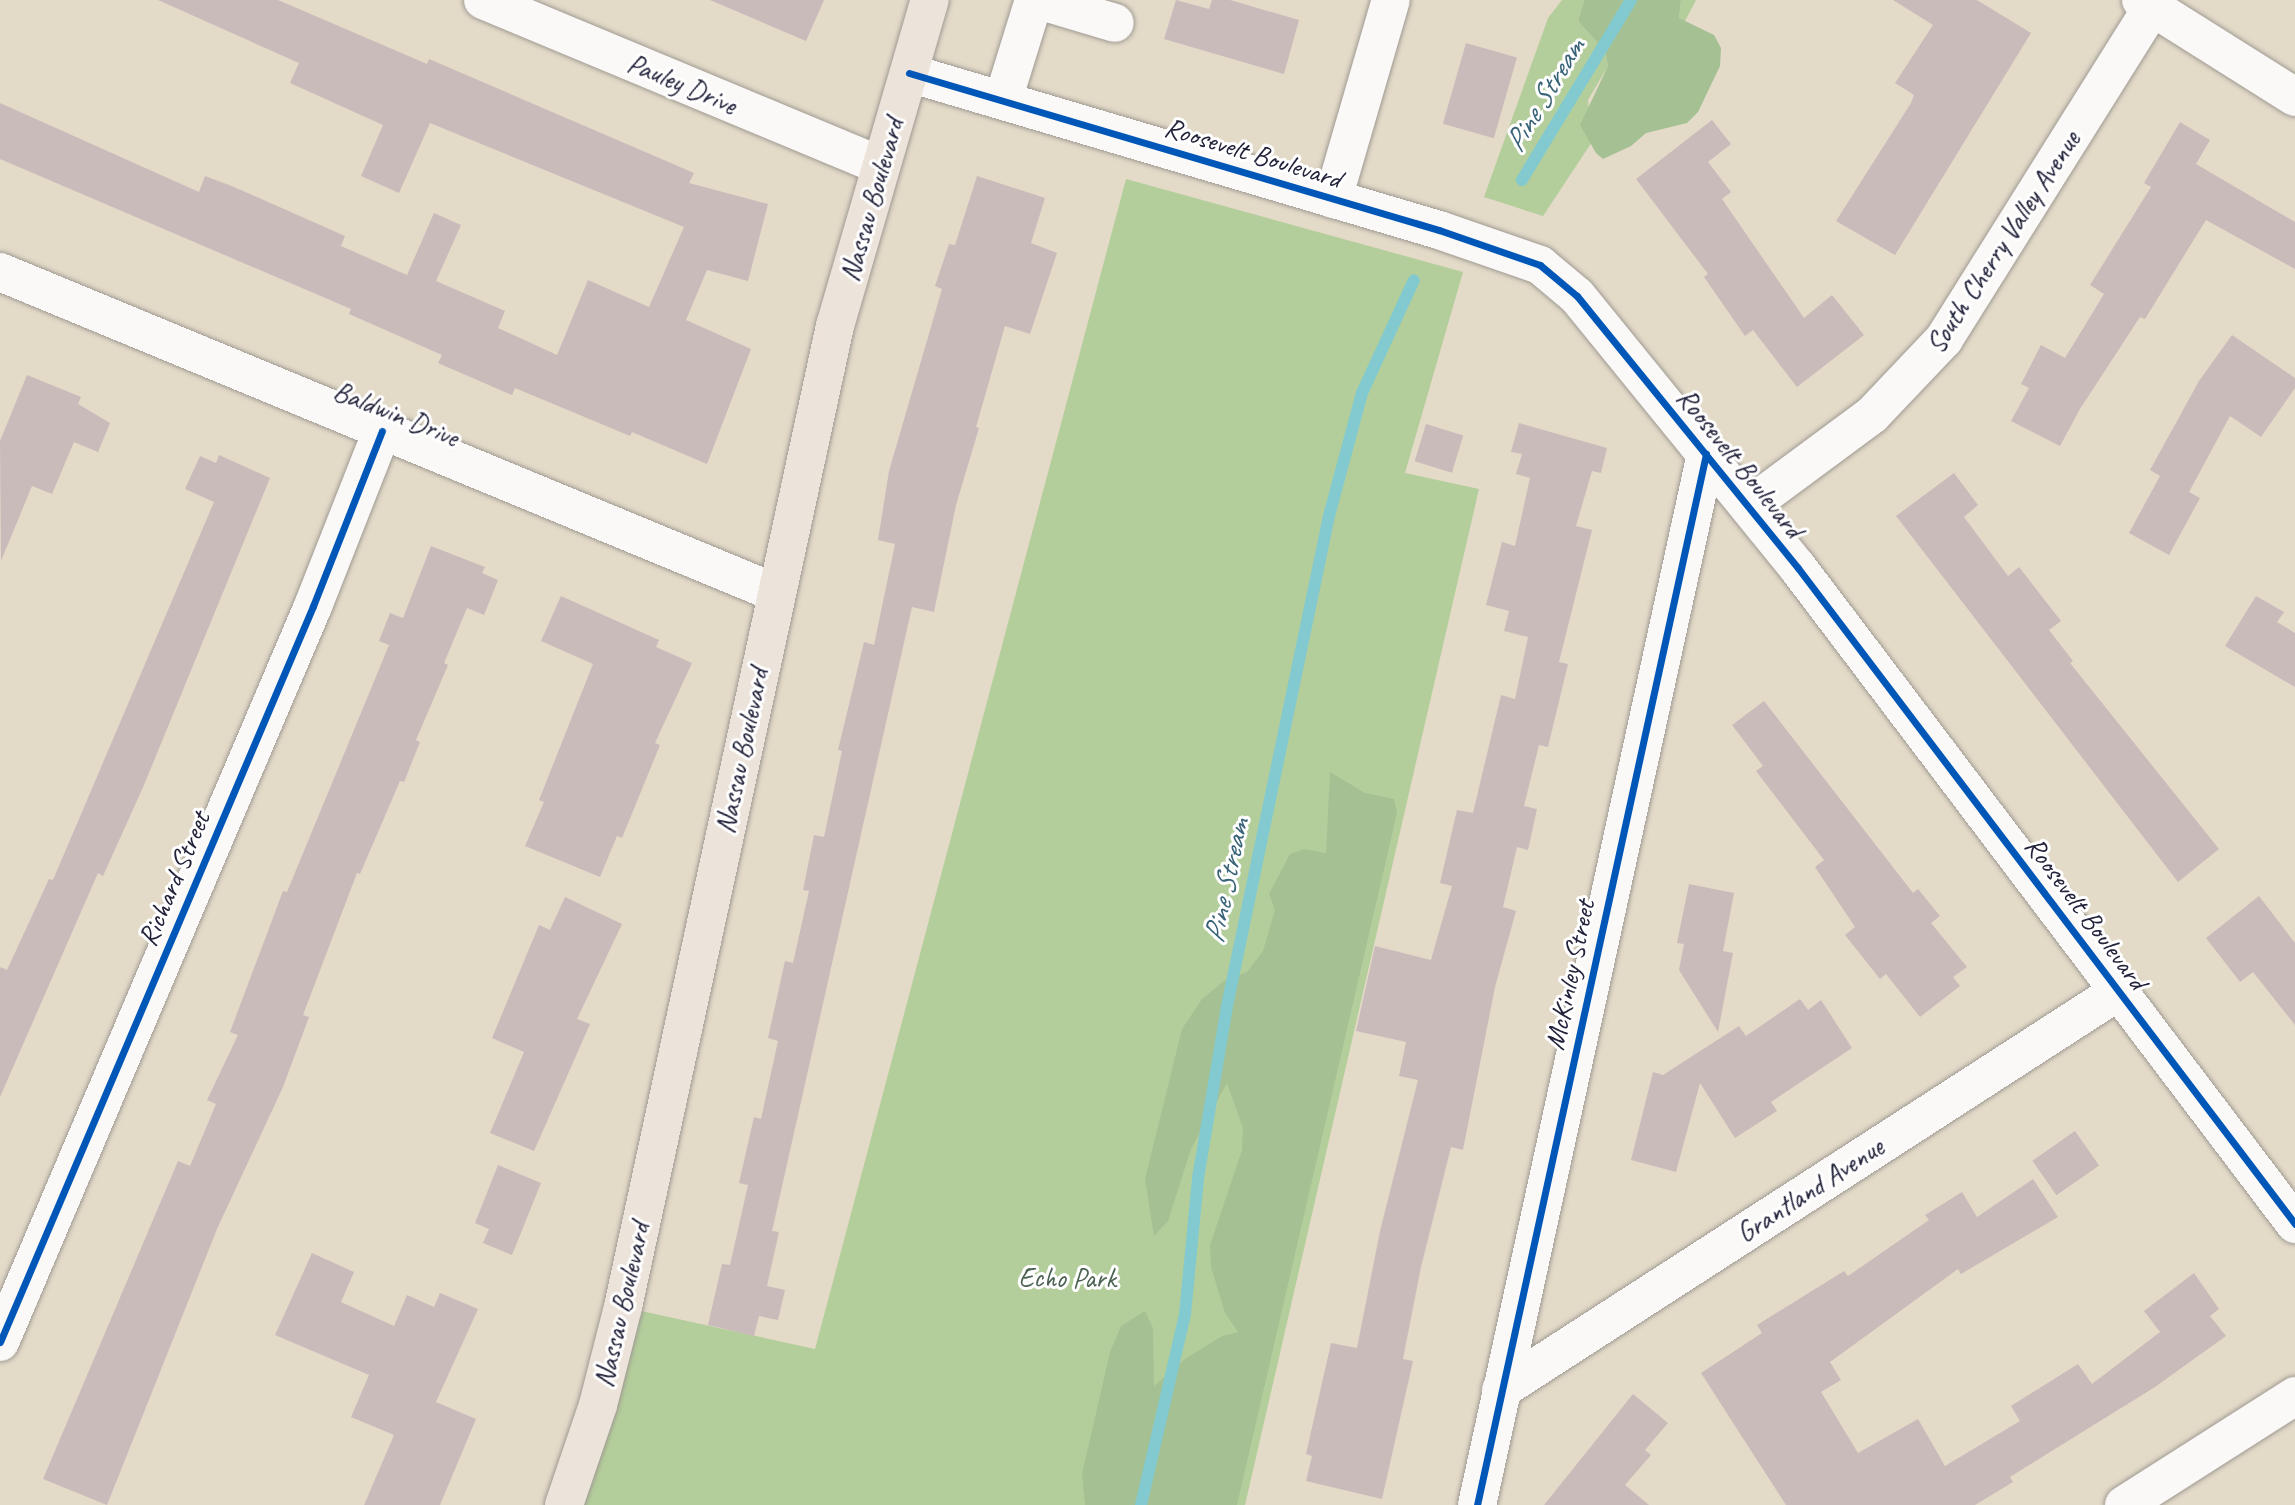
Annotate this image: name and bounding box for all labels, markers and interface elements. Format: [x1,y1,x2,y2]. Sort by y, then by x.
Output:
water label: Pine Stream [1496,32,1592,158]
street label: Pauley Drive [623,46,741,122]
street label: Roosevelt Boulevard [1160,110,1346,196]
street label: Nassau Boulevard [833,115,911,285]
street label: South Cherry Valley Avenue [1919,125,2087,359]
street label: Baldwin Drive [329,374,463,454]
street label: Roosevelt Boulevard [1669,381,1811,545]
street label: Nassau Boulevard [708,665,776,837]
street label: Richard Street [131,807,217,951]
water label: Pine Stream [1195,816,1257,946]
street label: Roosevelt Boulevard [2017,830,2155,996]
street label: McKinley Street [1538,897,1602,1053]
street label: Grantland Avenue [1730,1130,1890,1250]
street label: Nassau Boulevard [587,1220,657,1390]
park label: Echo Park [1018,1261,1116,1295]

